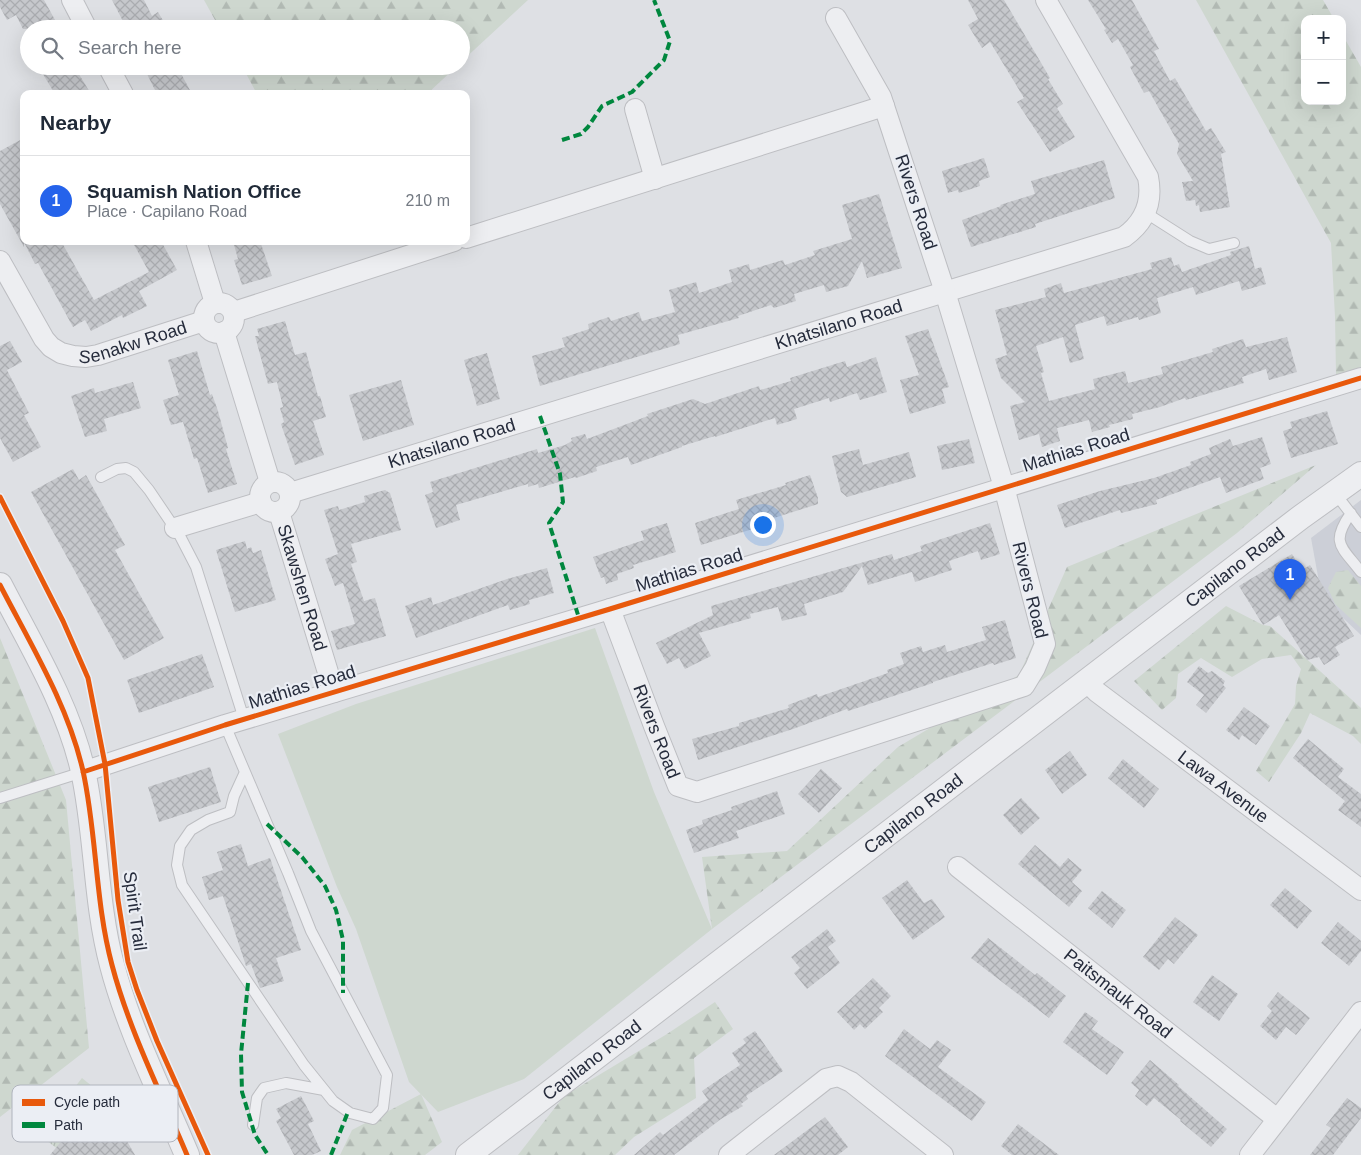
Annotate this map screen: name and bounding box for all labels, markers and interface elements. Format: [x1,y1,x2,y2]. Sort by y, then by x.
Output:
map controls [1301,15,1346,105]
button: + [1301,15,1346,60]
search box [20,20,470,75]
icon: search [38,34,66,62]
text: Search here [78,37,182,58]
button: − [1301,60,1346,105]
text: Nearby [40,111,111,134]
street label: Rivers Road [891,152,941,252]
text: Squamish Nation Office [87,181,301,202]
text: 1 [52,192,60,209]
text: 210 m [406,192,450,209]
text: Place · Capilano Road [87,203,247,220]
street label: Khatsilano Road [773,296,905,354]
street label: Senakw Road [78,317,189,367]
street label: Khatsilano Road [385,414,518,472]
street label: Mathias Road [1020,424,1132,476]
your location [750,512,776,538]
street label: Skawshen Road [273,522,331,653]
street label: Capilano Road [1182,523,1288,612]
street label: Rivers Road [1008,540,1052,640]
street label: Mathias Road [633,544,745,596]
pin: 1 [1274,559,1306,600]
street label: Mathias Road [246,661,358,713]
street label: Rivers Road [629,682,684,781]
street label: Lawa Avenue [1174,746,1272,827]
street label: Capilano Road [860,770,967,858]
street label: Spirit Trail [120,870,150,952]
street label: Paitsmauk Road [1060,945,1176,1042]
street label: Capilano Road [538,1016,645,1104]
legend [12,1085,178,1142]
text: Cycle path [54,1094,120,1110]
text: Path [54,1117,83,1133]

